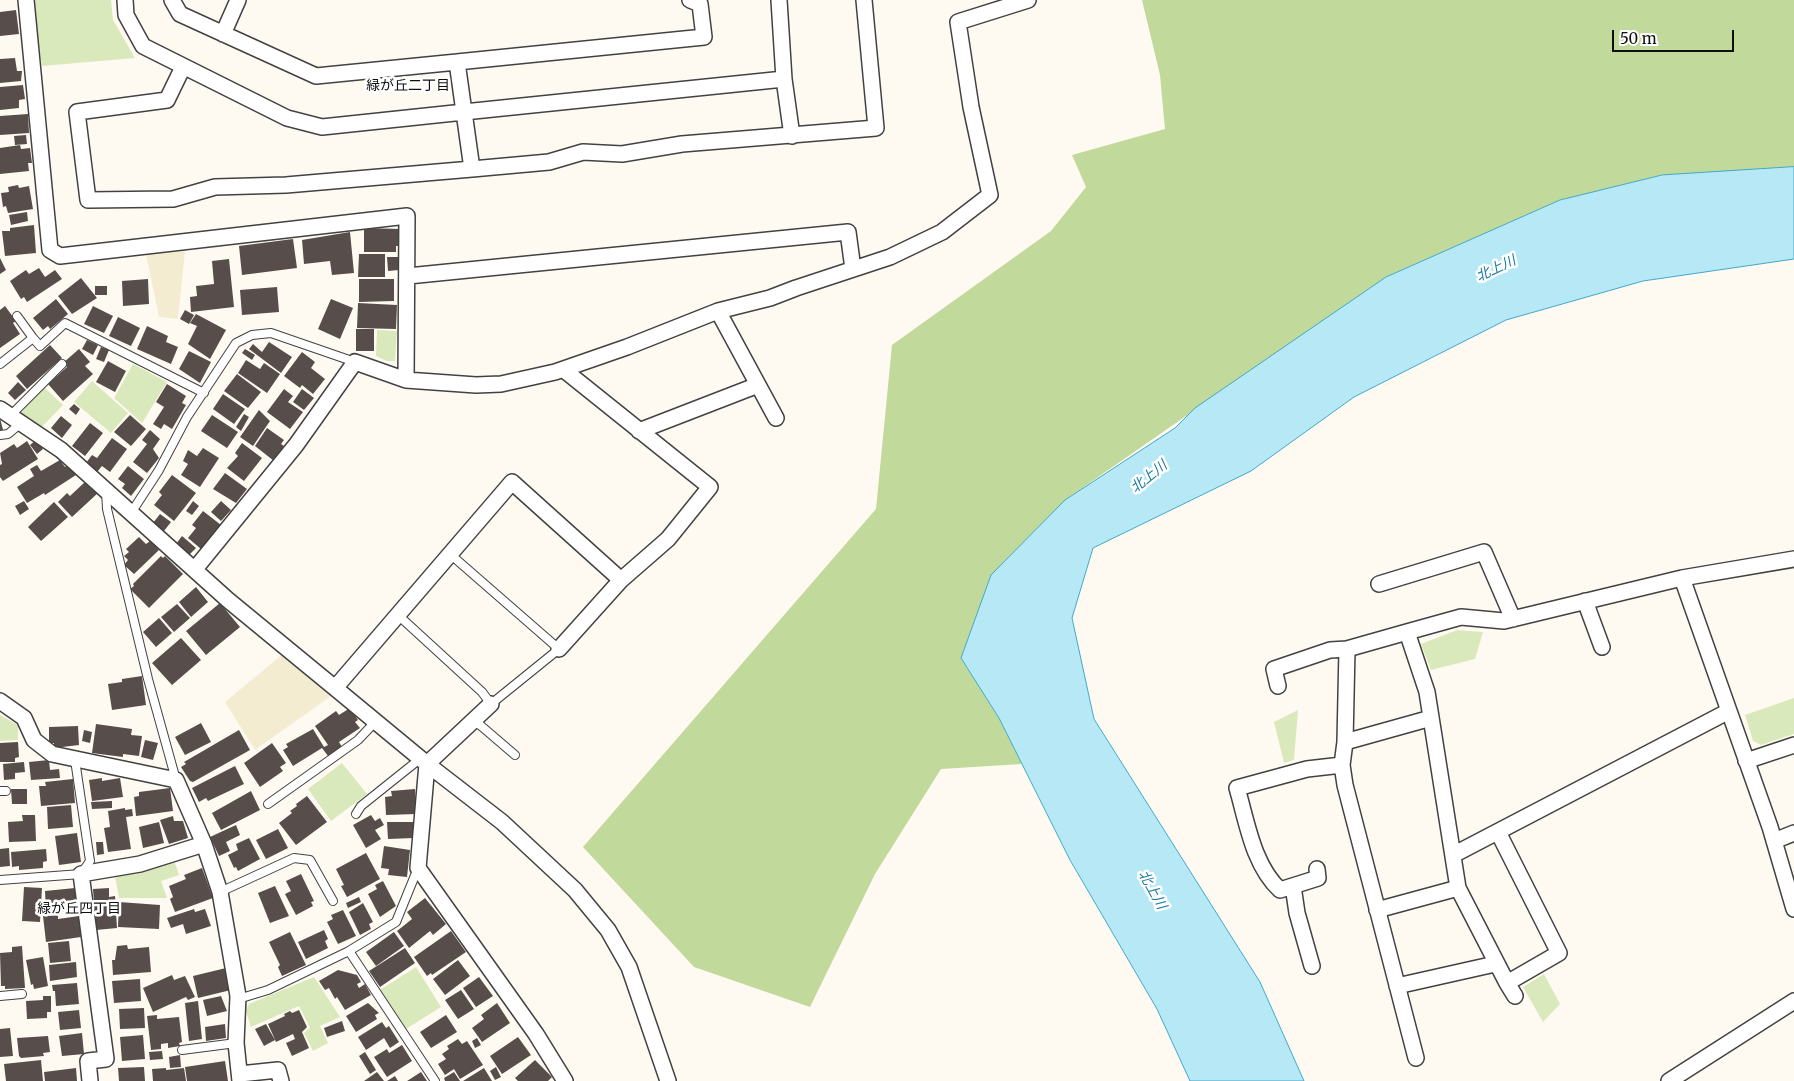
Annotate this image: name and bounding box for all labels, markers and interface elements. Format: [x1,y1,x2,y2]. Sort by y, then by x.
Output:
scale bar [1614,20,1736,52]
text: 50 m [1620,29,1657,48]
district label: 緑が丘二丁目 [366,78,450,94]
water label: 北上川 [1473,253,1519,285]
water label: 北上川 [1127,457,1171,497]
water label: 北上川 [1134,868,1170,912]
district label: 緑が丘四丁目 [37,901,121,917]

